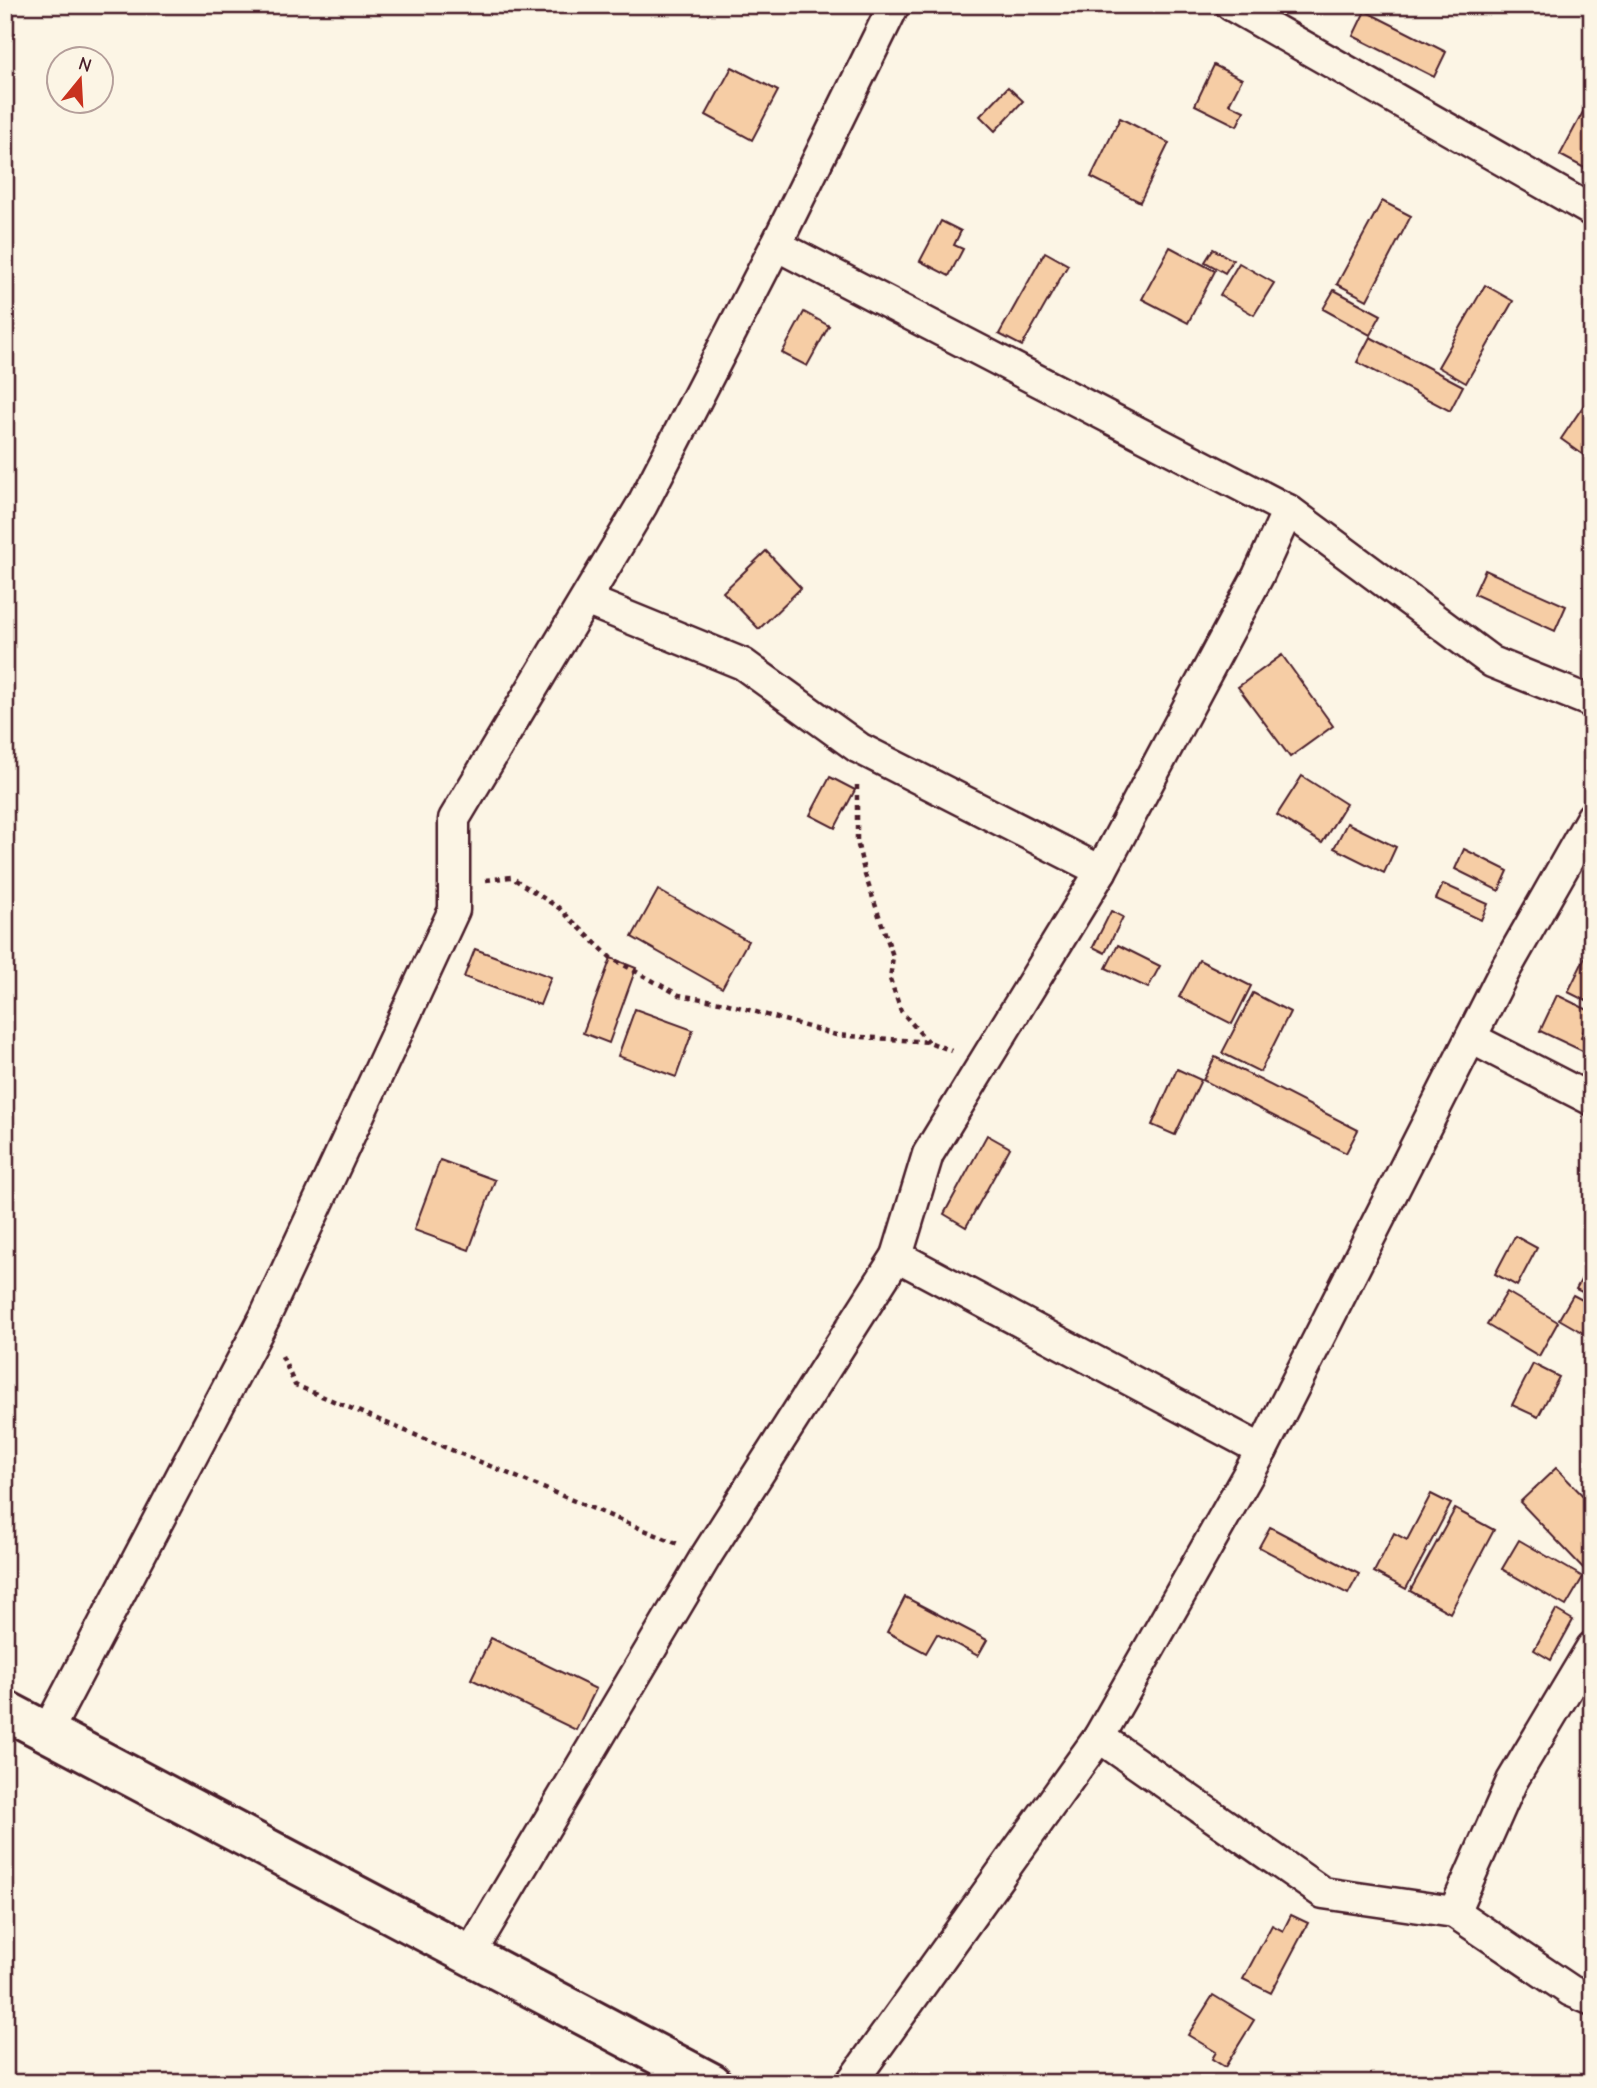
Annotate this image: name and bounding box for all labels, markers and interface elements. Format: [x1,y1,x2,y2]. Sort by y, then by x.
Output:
north arrow [46,46,116,116]
text: N [76,52,94,77]

